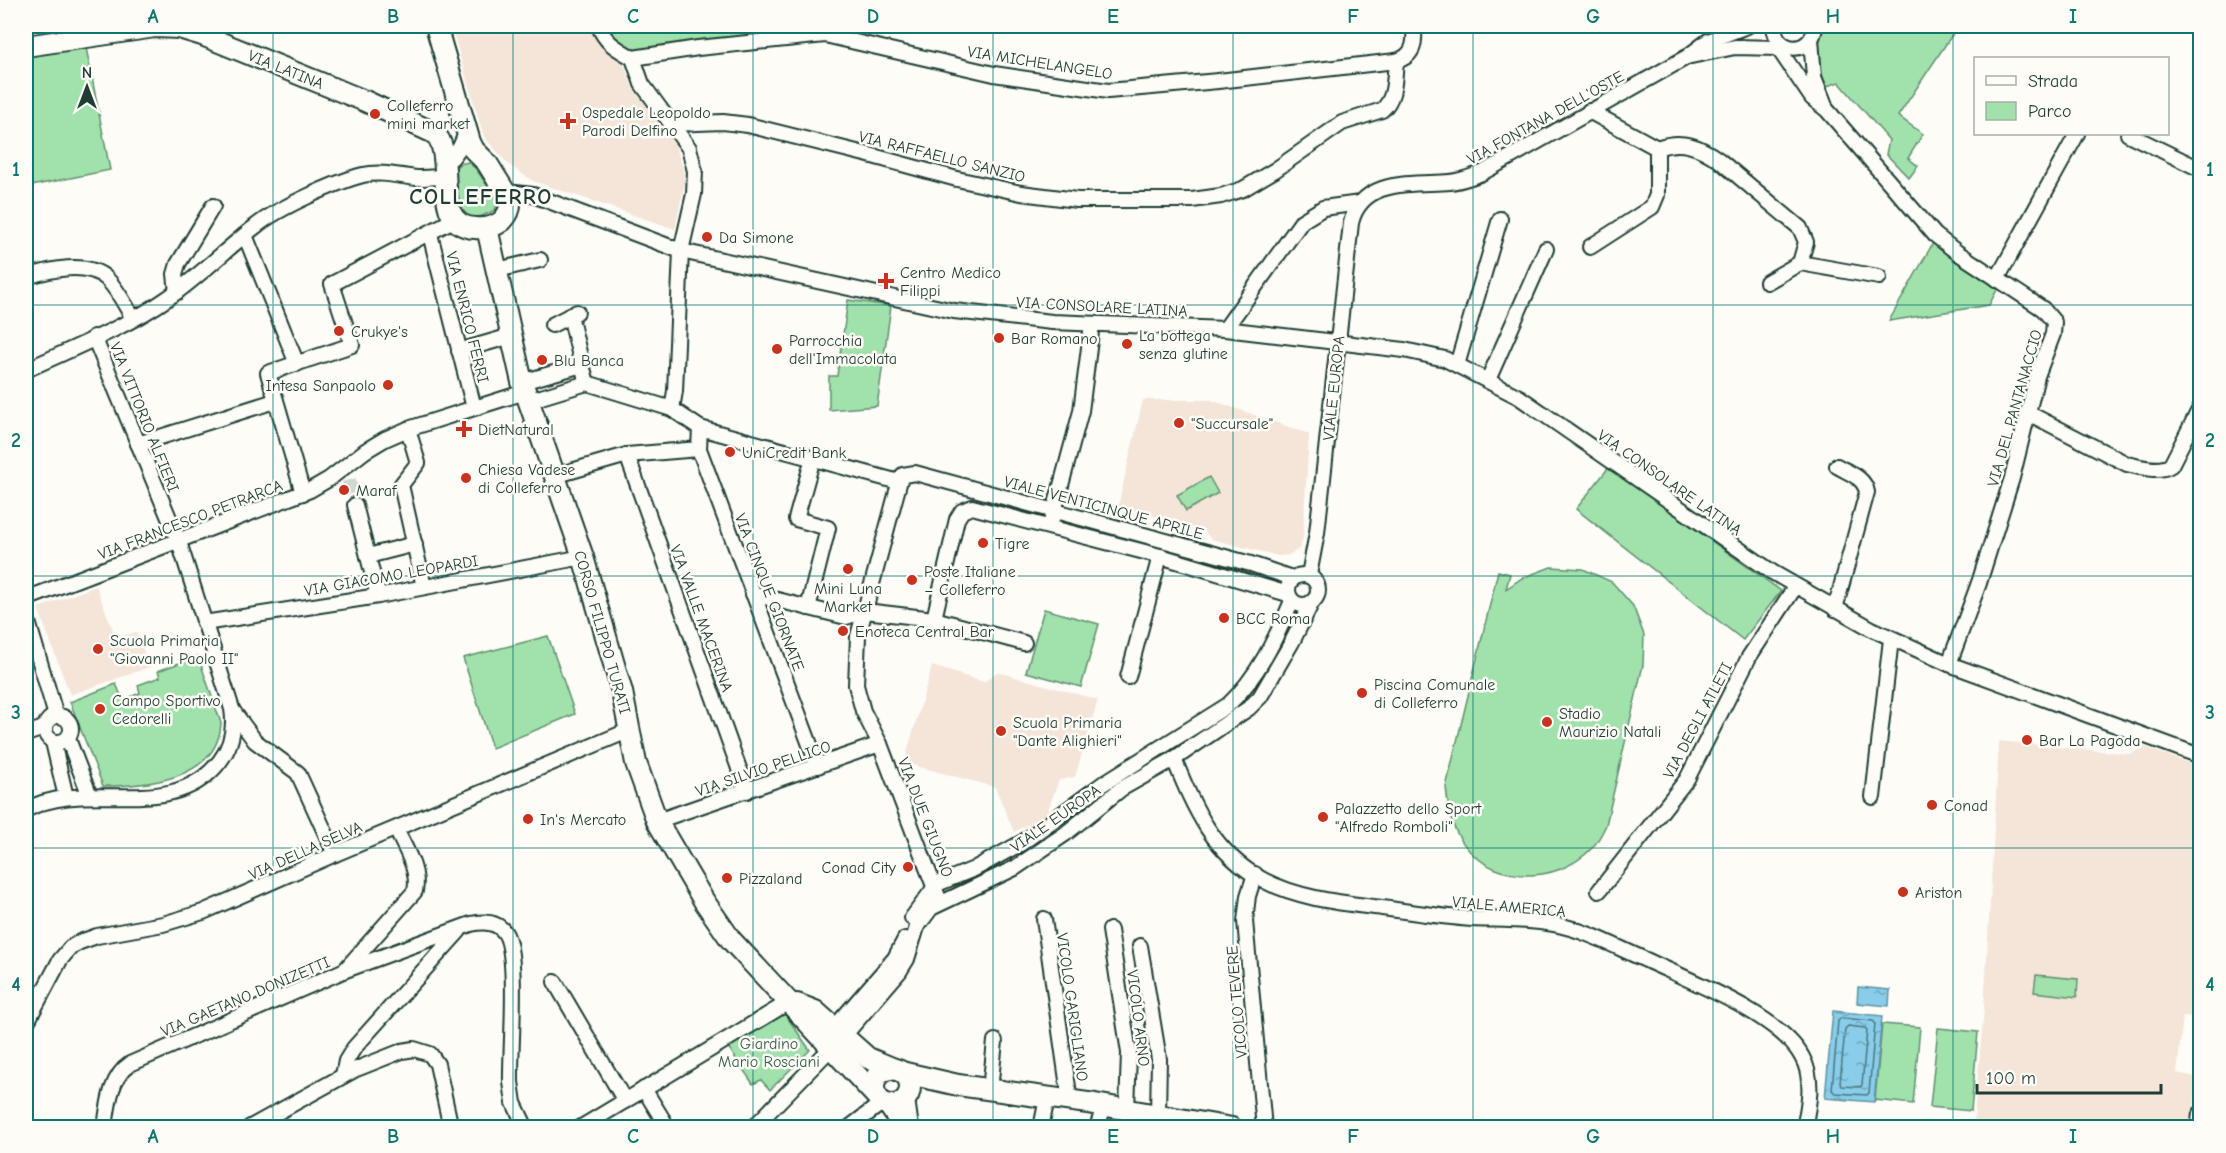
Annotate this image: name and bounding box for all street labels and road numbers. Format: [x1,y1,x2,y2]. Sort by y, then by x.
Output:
street label: VIA MICHELANGELO [966,43,1114,83]
street label: VIA LATINA [245,47,326,93]
street label: VIA FONTANA DELL'OSTE [1464,67,1627,169]
street label: VIA RAFFAELLO SANZIO [857,128,1027,186]
street label: VIA ENRICO FERRI [442,250,492,385]
street label: VIA CONSOLARE LATINA [1016,294,1188,320]
street label: VIA DEL PANTANACCIO [1984,328,2046,489]
street label: VIALE EUROPA [1320,335,1348,441]
street label: VIA VITTORIO ALFIERI [106,340,182,495]
street label: VIA CONSOLARE LATINA [1594,426,1745,539]
street label: VIALE VENTICINQUE APRILE [1002,473,1206,543]
street label: VIA FRANCESCO PETRARCA [96,476,285,564]
street label: VIA CINQUE GIORNATE [731,511,808,674]
street label: VIA VALLE MACERINA [666,542,736,694]
street label: CORSO FILIPPO TURATI [570,549,634,716]
street label: VIA GIACOMO LEOPARDI [303,552,480,600]
street label: VIA DEGLI ATLETI [1660,659,1736,782]
street label: VIA SILVIO PELLICO [693,737,833,801]
street label: VIA DUE GIUGNO [894,755,956,880]
street label: VIALE EUROPA [1007,781,1104,856]
street label: VIA DELLA SELVA [246,818,365,884]
street label: VIALE AMERICA [1451,893,1566,921]
street label: VICOLO GARIGLIANO [1053,932,1091,1082]
street label: VICOLO TEVERE [1223,944,1251,1059]
street label: VIA GAETANO DONIZETTI [158,953,333,1041]
street label: VICOLO ARNO [1123,969,1153,1067]

